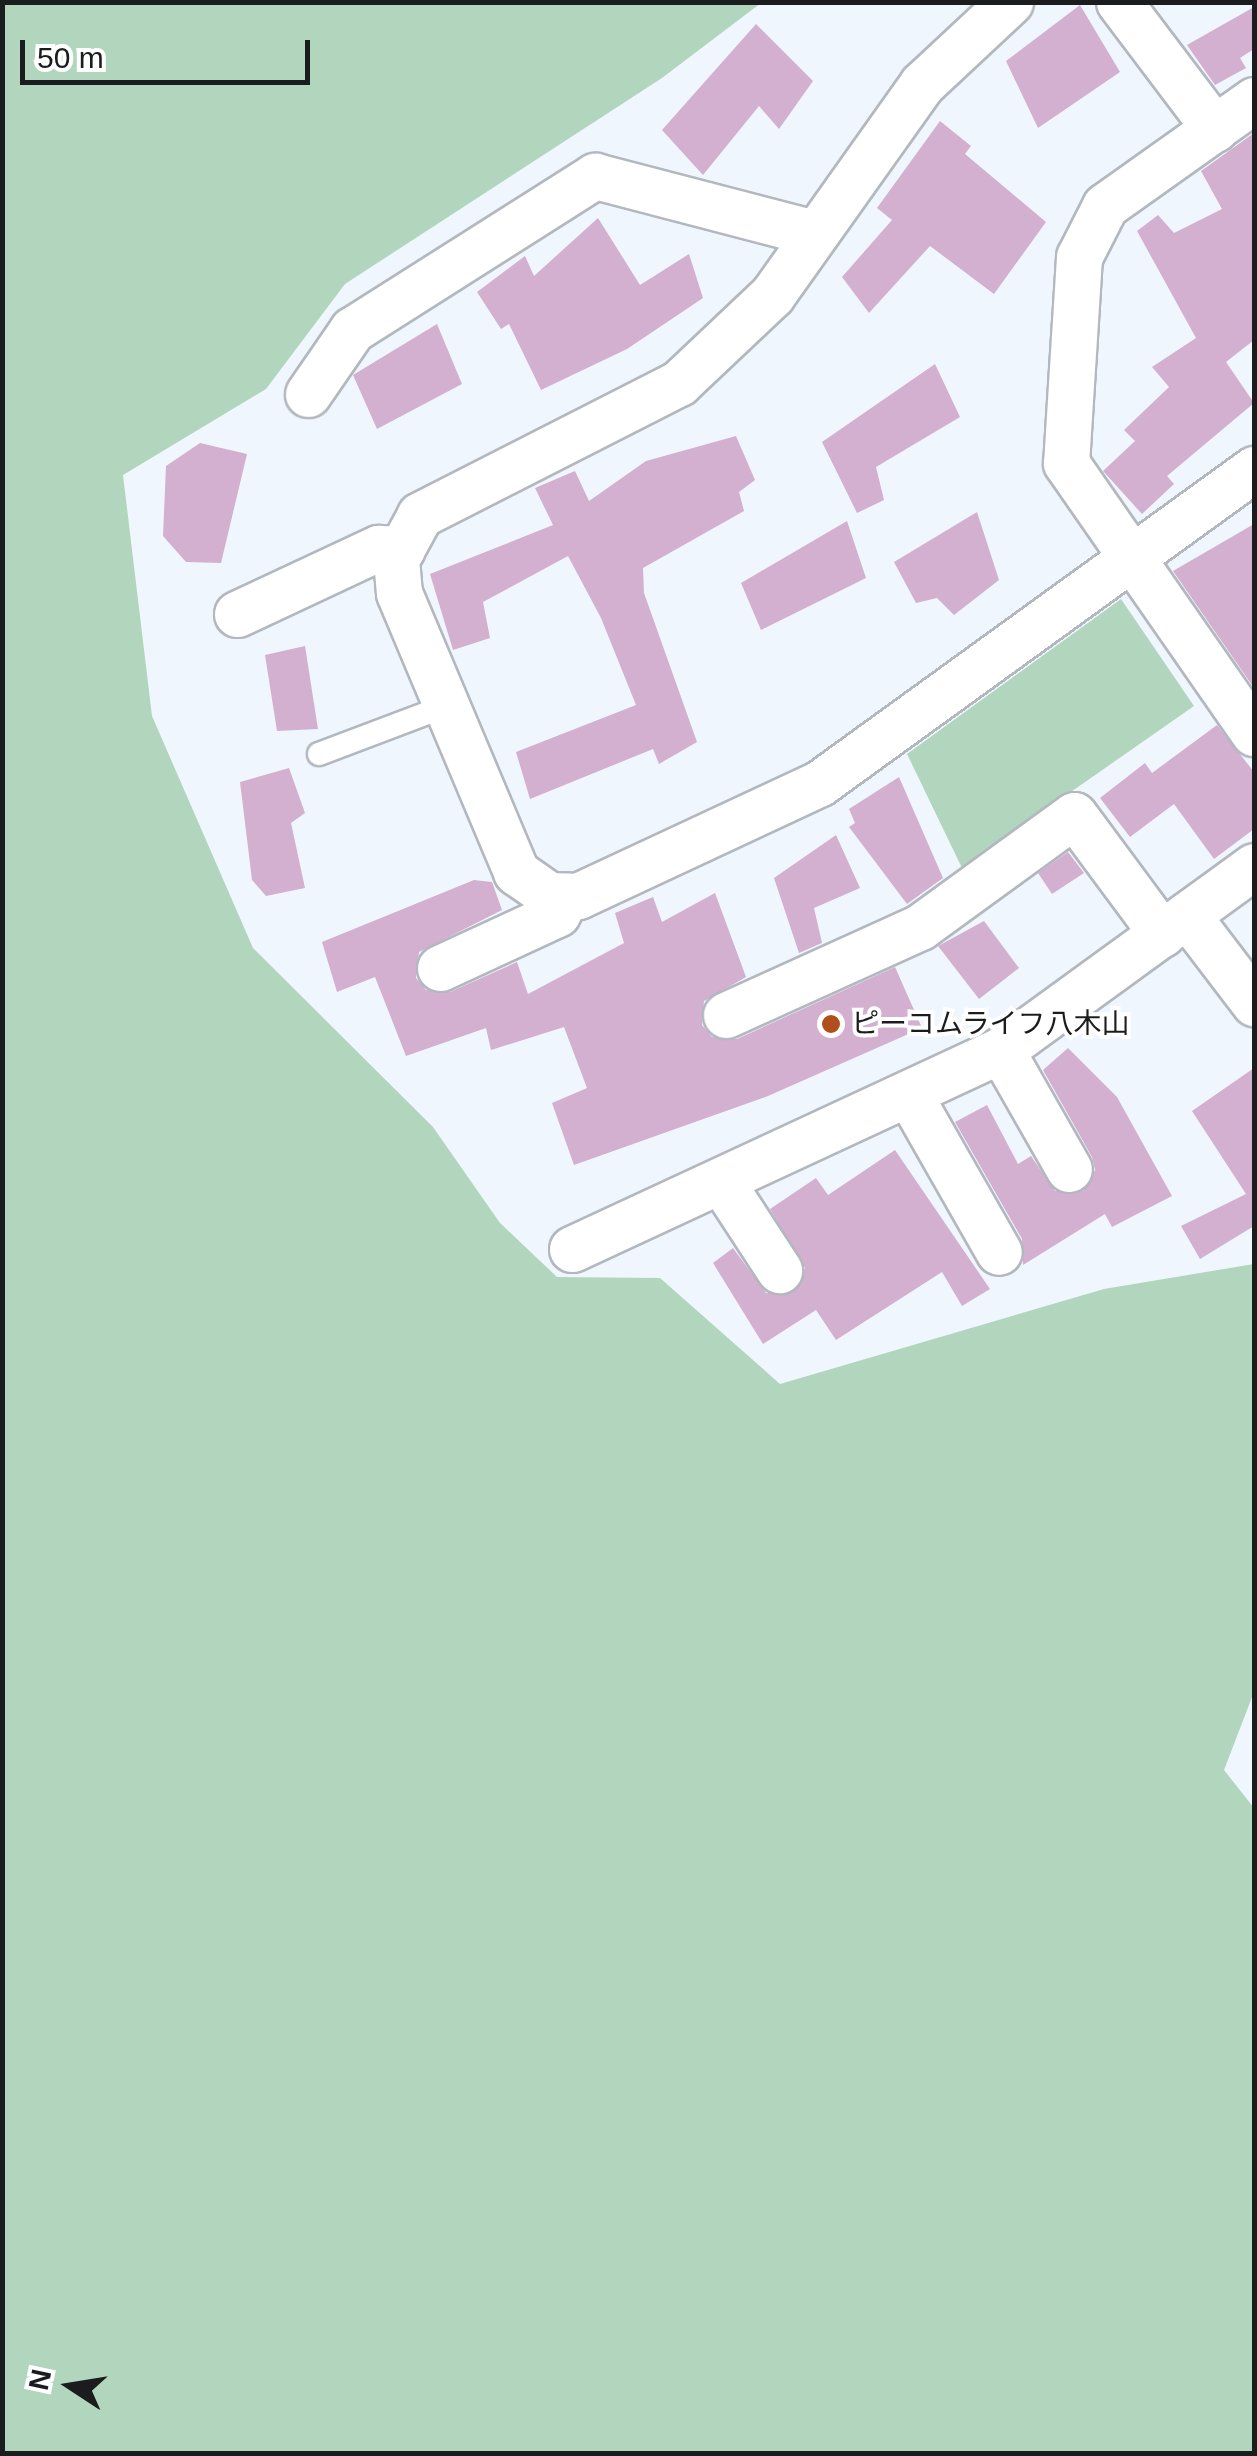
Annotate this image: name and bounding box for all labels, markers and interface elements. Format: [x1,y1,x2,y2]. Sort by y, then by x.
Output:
scale bar [25,20,315,82]
text: 50 m [37,41,104,74]
place label: ピーコムライフ八木山 [851,1007,1131,1041]
marker: ピーコムライフ八木山 [820,1013,842,1035]
north arrow [20,2336,120,2436]
text: N [23,2367,57,2393]

